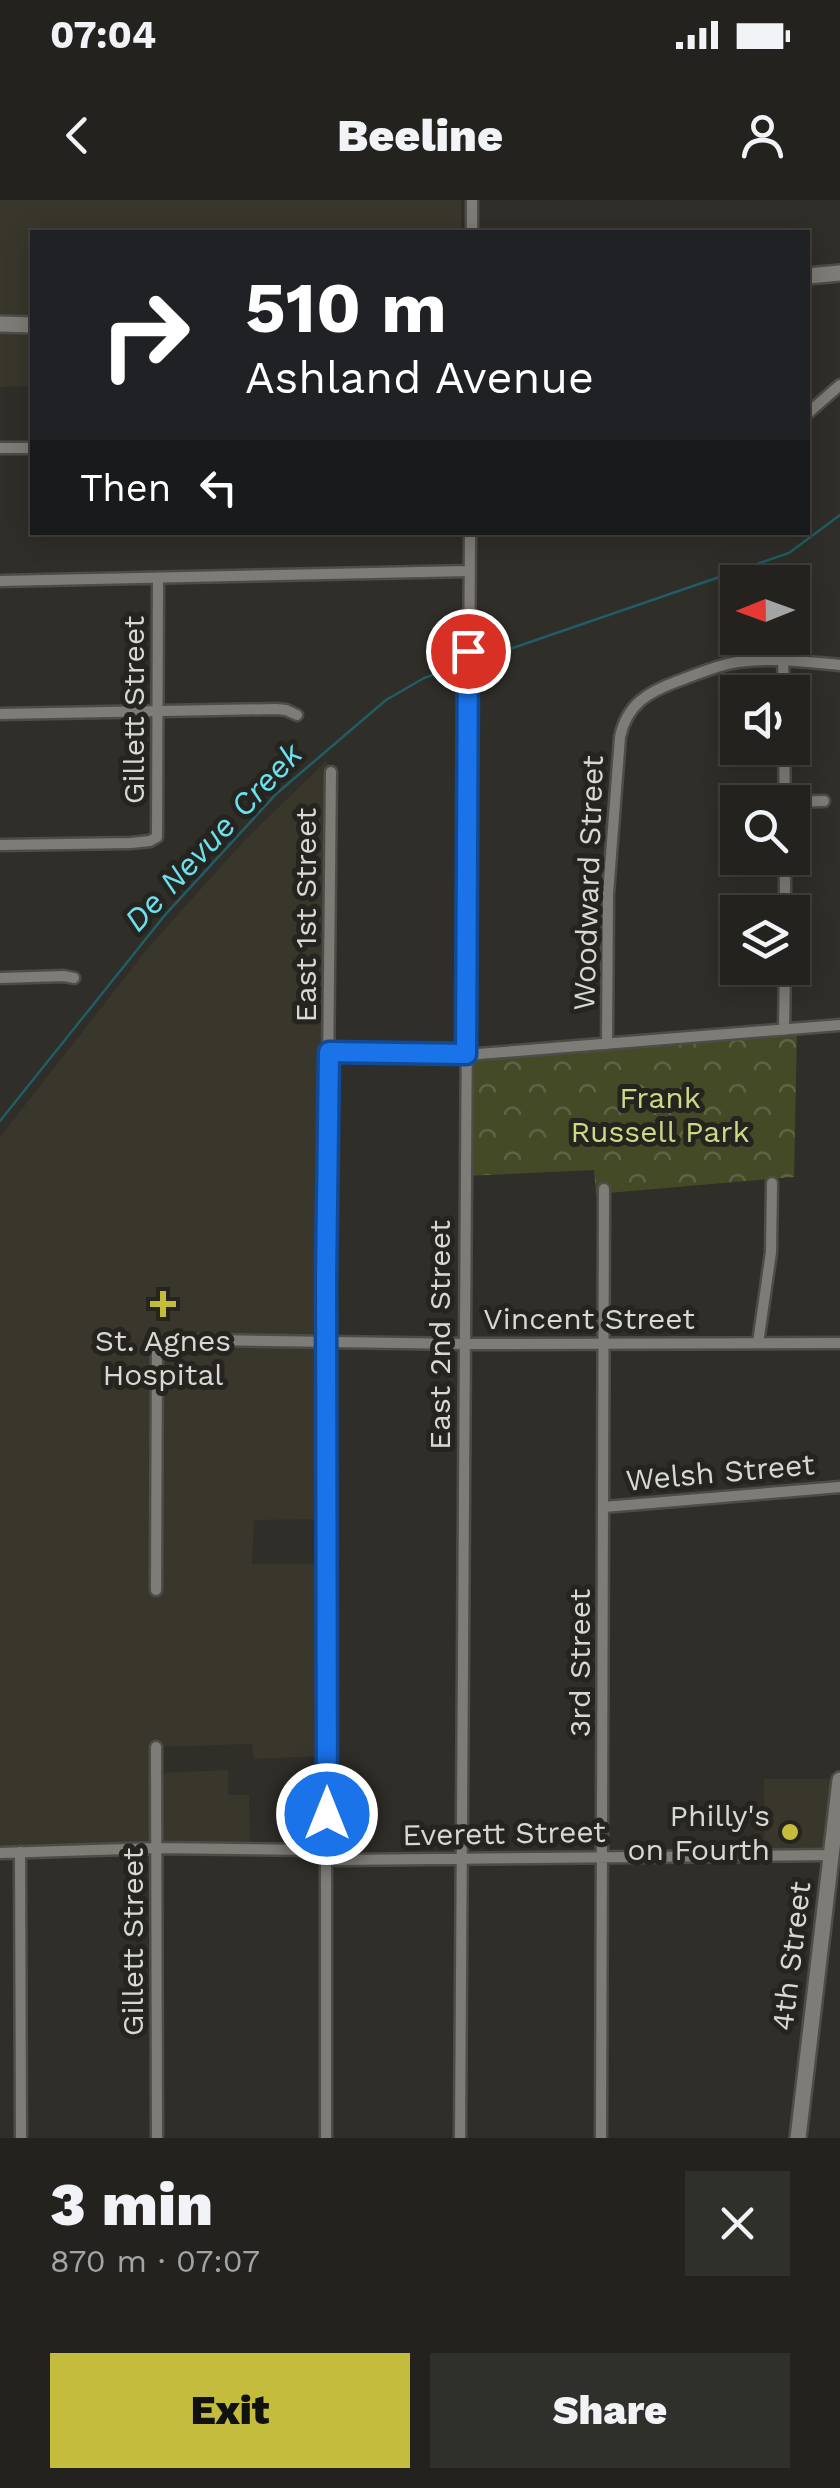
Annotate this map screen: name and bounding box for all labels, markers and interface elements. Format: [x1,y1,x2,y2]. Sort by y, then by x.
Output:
text: 07:04 [50,13,156,57]
icon: back [50,108,105,163]
icon: person [735,108,790,163]
text: Beeline [337,109,503,162]
text: 510 m [245,267,447,349]
icon: right [80,270,210,400]
text: Ashland Avenue [245,351,594,404]
icon: left [191,460,246,515]
text: Then [80,466,171,510]
north arrow [720,565,810,655]
map controls [720,565,810,985]
pin [426,609,511,694]
street label: Gillett Street [116,615,151,804]
icon: arrive [441,624,496,679]
button: sound [720,675,810,765]
water label: De Nevue Creek [116,734,311,939]
street label: Woodward Street [566,754,610,1011]
button: search [720,785,810,875]
street label: East 1st Street [288,807,323,1022]
button: layers [720,895,810,985]
park label: Frank Russell Park [570,1080,750,1149]
street label: East 2nd Street [422,1220,457,1450]
marker: St. Agnes Hospital [150,1291,176,1317]
street label: Vincent Street [483,1301,695,1336]
place label: St. Agnes Hospital [95,1323,231,1392]
street label: Welsh Street [624,1446,816,1498]
street label: 3rd Street [562,1588,597,1737]
position arrow [275,1762,379,1866]
place label: Philly's on Fourth [628,1798,770,1867]
street label: Everett Street [402,1814,606,1852]
marker: Philly's on Fourth [779,1821,801,1843]
street label: Gillett Street [115,1847,150,2036]
street label: 4th Street [764,1879,818,2033]
text: 3 min [50,2169,213,2240]
button: close [685,2171,790,2276]
text: 870 m · 07:07 [50,2242,260,2280]
button: Exit [50,2353,410,2468]
button: Share [430,2353,790,2468]

